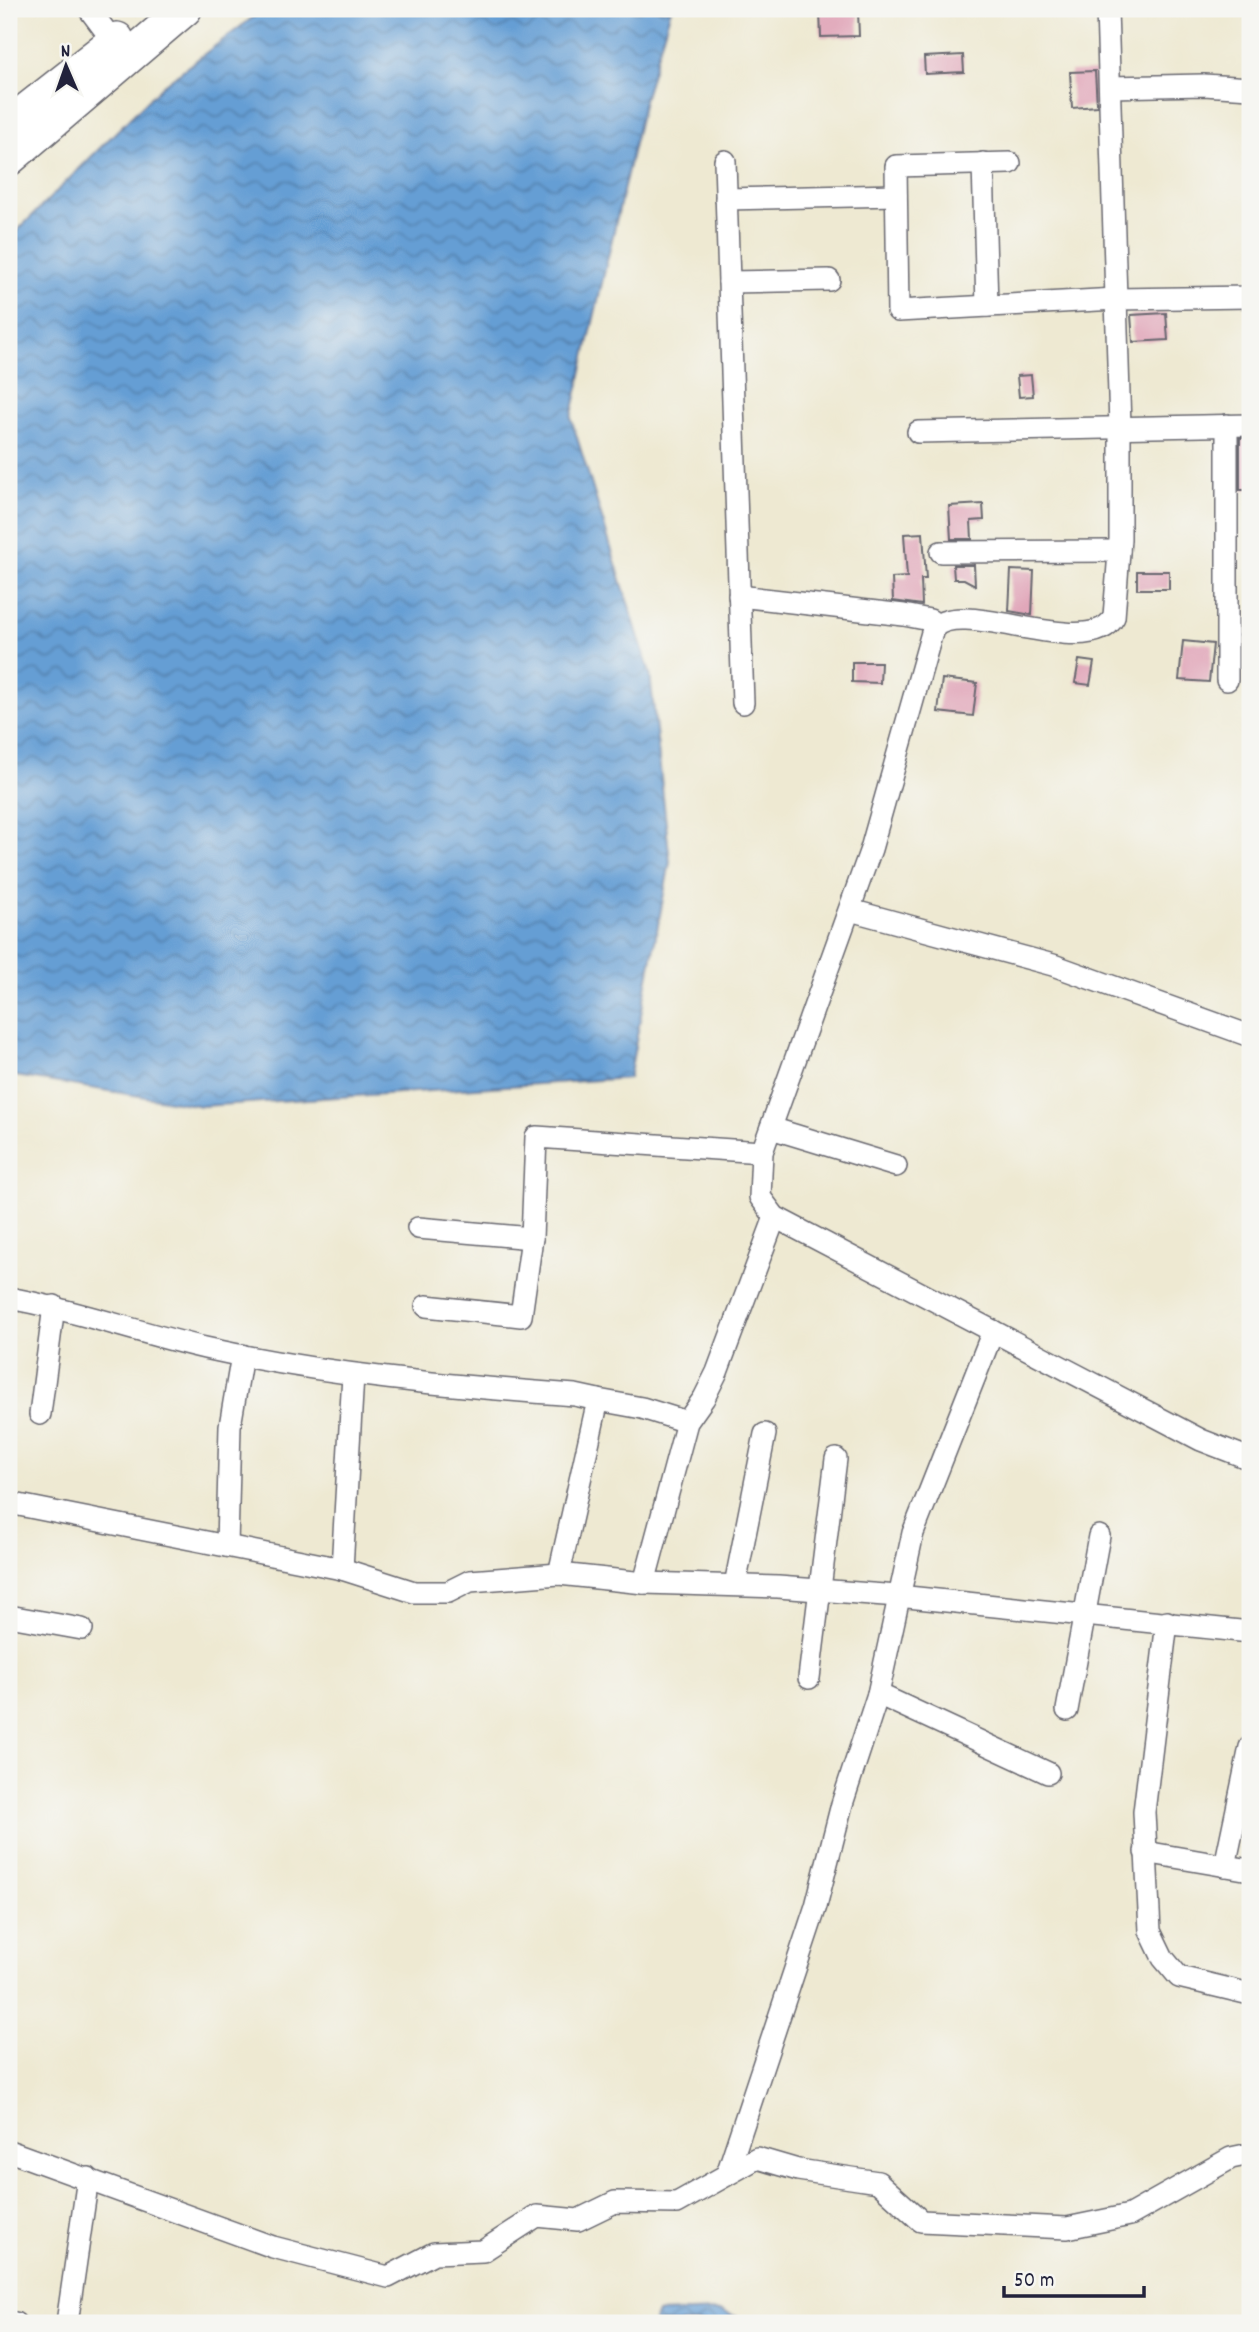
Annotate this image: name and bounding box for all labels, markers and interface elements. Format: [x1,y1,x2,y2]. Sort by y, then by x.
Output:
north arrow [32,32,102,102]
text: N [60,39,71,66]
scale bar [1004,2255,1144,2299]
text: 50 m [1014,2267,1054,2297]

